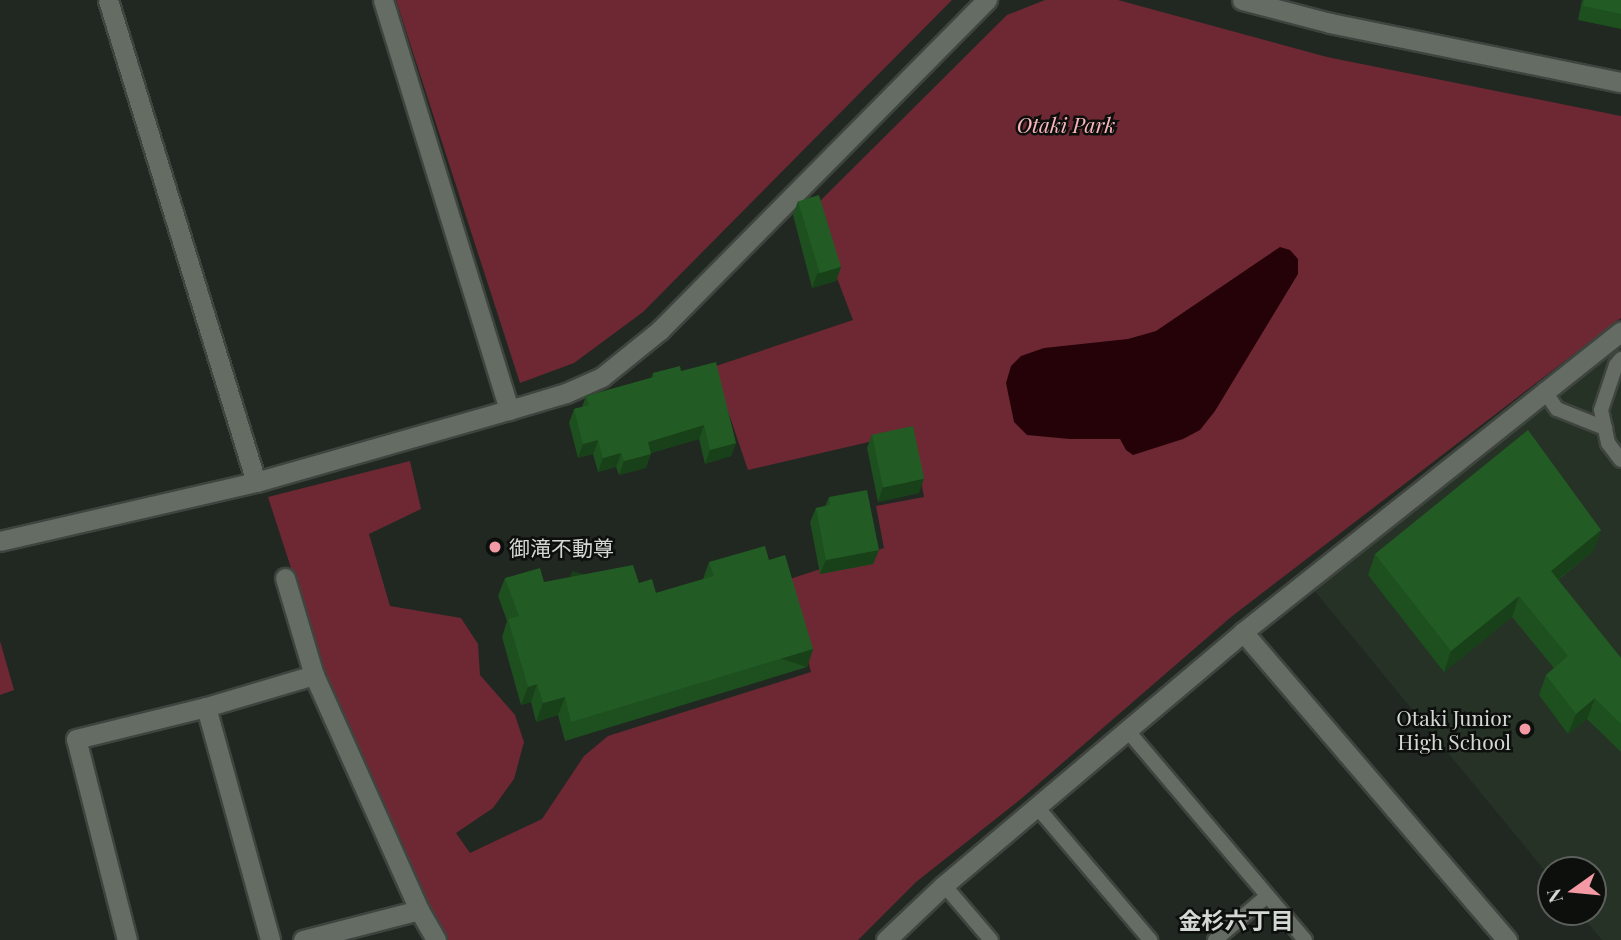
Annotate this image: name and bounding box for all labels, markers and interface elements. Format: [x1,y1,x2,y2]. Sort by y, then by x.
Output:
park label: Otaki Park [1017,111,1115,137]
place label: 御滝不動尊 [509,534,614,560]
marker: 御滝不動尊 [487,539,503,555]
place label: Otaki Junior High School [1396,704,1511,754]
marker: Otaki Junior High School [1517,721,1533,737]
north arrow [1537,856,1607,926]
text: N [1539,886,1568,906]
district label: 金杉六丁目 [1179,906,1293,934]

